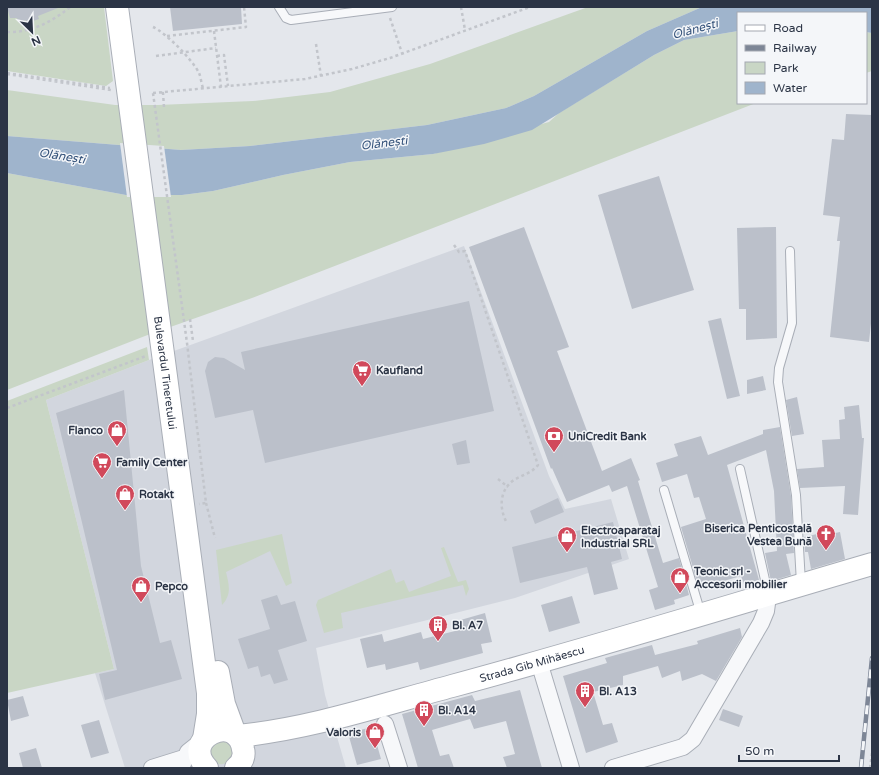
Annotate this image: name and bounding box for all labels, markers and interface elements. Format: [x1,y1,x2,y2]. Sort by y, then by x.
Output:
north arrow [12,12,52,52]
legend [737,12,867,104]
water label: Olănești [671,16,722,43]
text: Road [773,21,803,35]
text: N [29,33,43,48]
text: Railway [773,41,817,55]
text: Park [773,61,799,75]
text: Water [773,81,808,95]
water label: Olănești [360,133,410,154]
water label: Olănești [38,145,88,168]
street label: Bulevardul Tineretului [152,315,179,430]
supermarket icon: Kaufland [351,359,373,387]
place label: Kaufland [376,364,423,377]
shop icon: Flanco [106,419,128,447]
place label: Flanco [68,424,103,437]
bank icon: UniCredit Bank [543,425,565,453]
place label: UniCredit Bank [568,430,647,443]
supermarket icon: Family Center [91,451,113,479]
place label: Family Center [116,456,188,470]
shop icon: Rotakt [114,483,136,511]
place label: Rotakt [139,488,175,501]
place label: Biserica Penticostală Vestea Bună [704,522,812,548]
church icon: Biserica Penticostală Vestea Bună [815,523,837,551]
place label: Electroaparataj Industrial SRL [581,524,661,550]
shop icon: Electroaparataj Industrial SRL [556,525,578,553]
place label: Teonic srl - Accesorii mobilier [693,565,788,591]
shop icon: Teonic srl - Accesorii mobilier [669,566,691,594]
shop icon: Pepco [130,575,152,603]
place label: Pepco [155,580,188,594]
building icon: Bl. A7 [427,614,449,642]
place label: Bl. A7 [452,619,483,632]
street label: Strada Gib Mihăescu [478,643,586,685]
building icon: Bl. A13 [574,680,596,708]
place label: Bl. A13 [599,685,637,698]
building icon: Bl. A14 [413,699,435,727]
place label: Bl. A14 [438,704,476,717]
shop icon: Valoris [364,721,386,749]
place label: Valoris [326,726,362,739]
scale bar [739,737,839,763]
text: 50 m [745,744,774,758]

